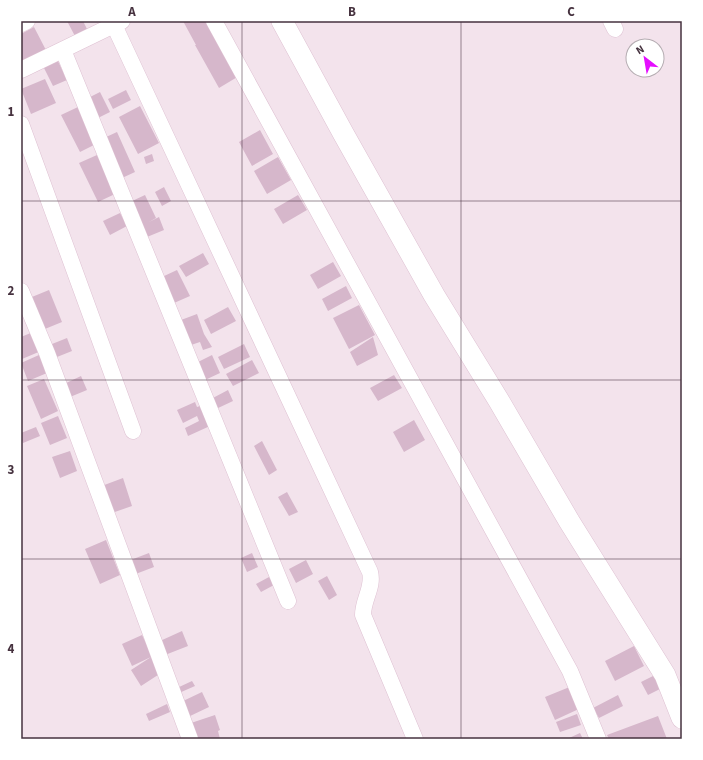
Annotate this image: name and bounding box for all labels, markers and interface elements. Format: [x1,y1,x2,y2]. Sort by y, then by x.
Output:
text: A [127,3,136,21]
text: B [348,3,356,21]
text: C [567,3,575,21]
north arrow [625,38,665,78]
text: N [633,42,647,58]
text: 1 [8,103,15,121]
text: 2 [8,282,15,300]
text: 3 [8,461,15,479]
text: 4 [8,640,15,658]

